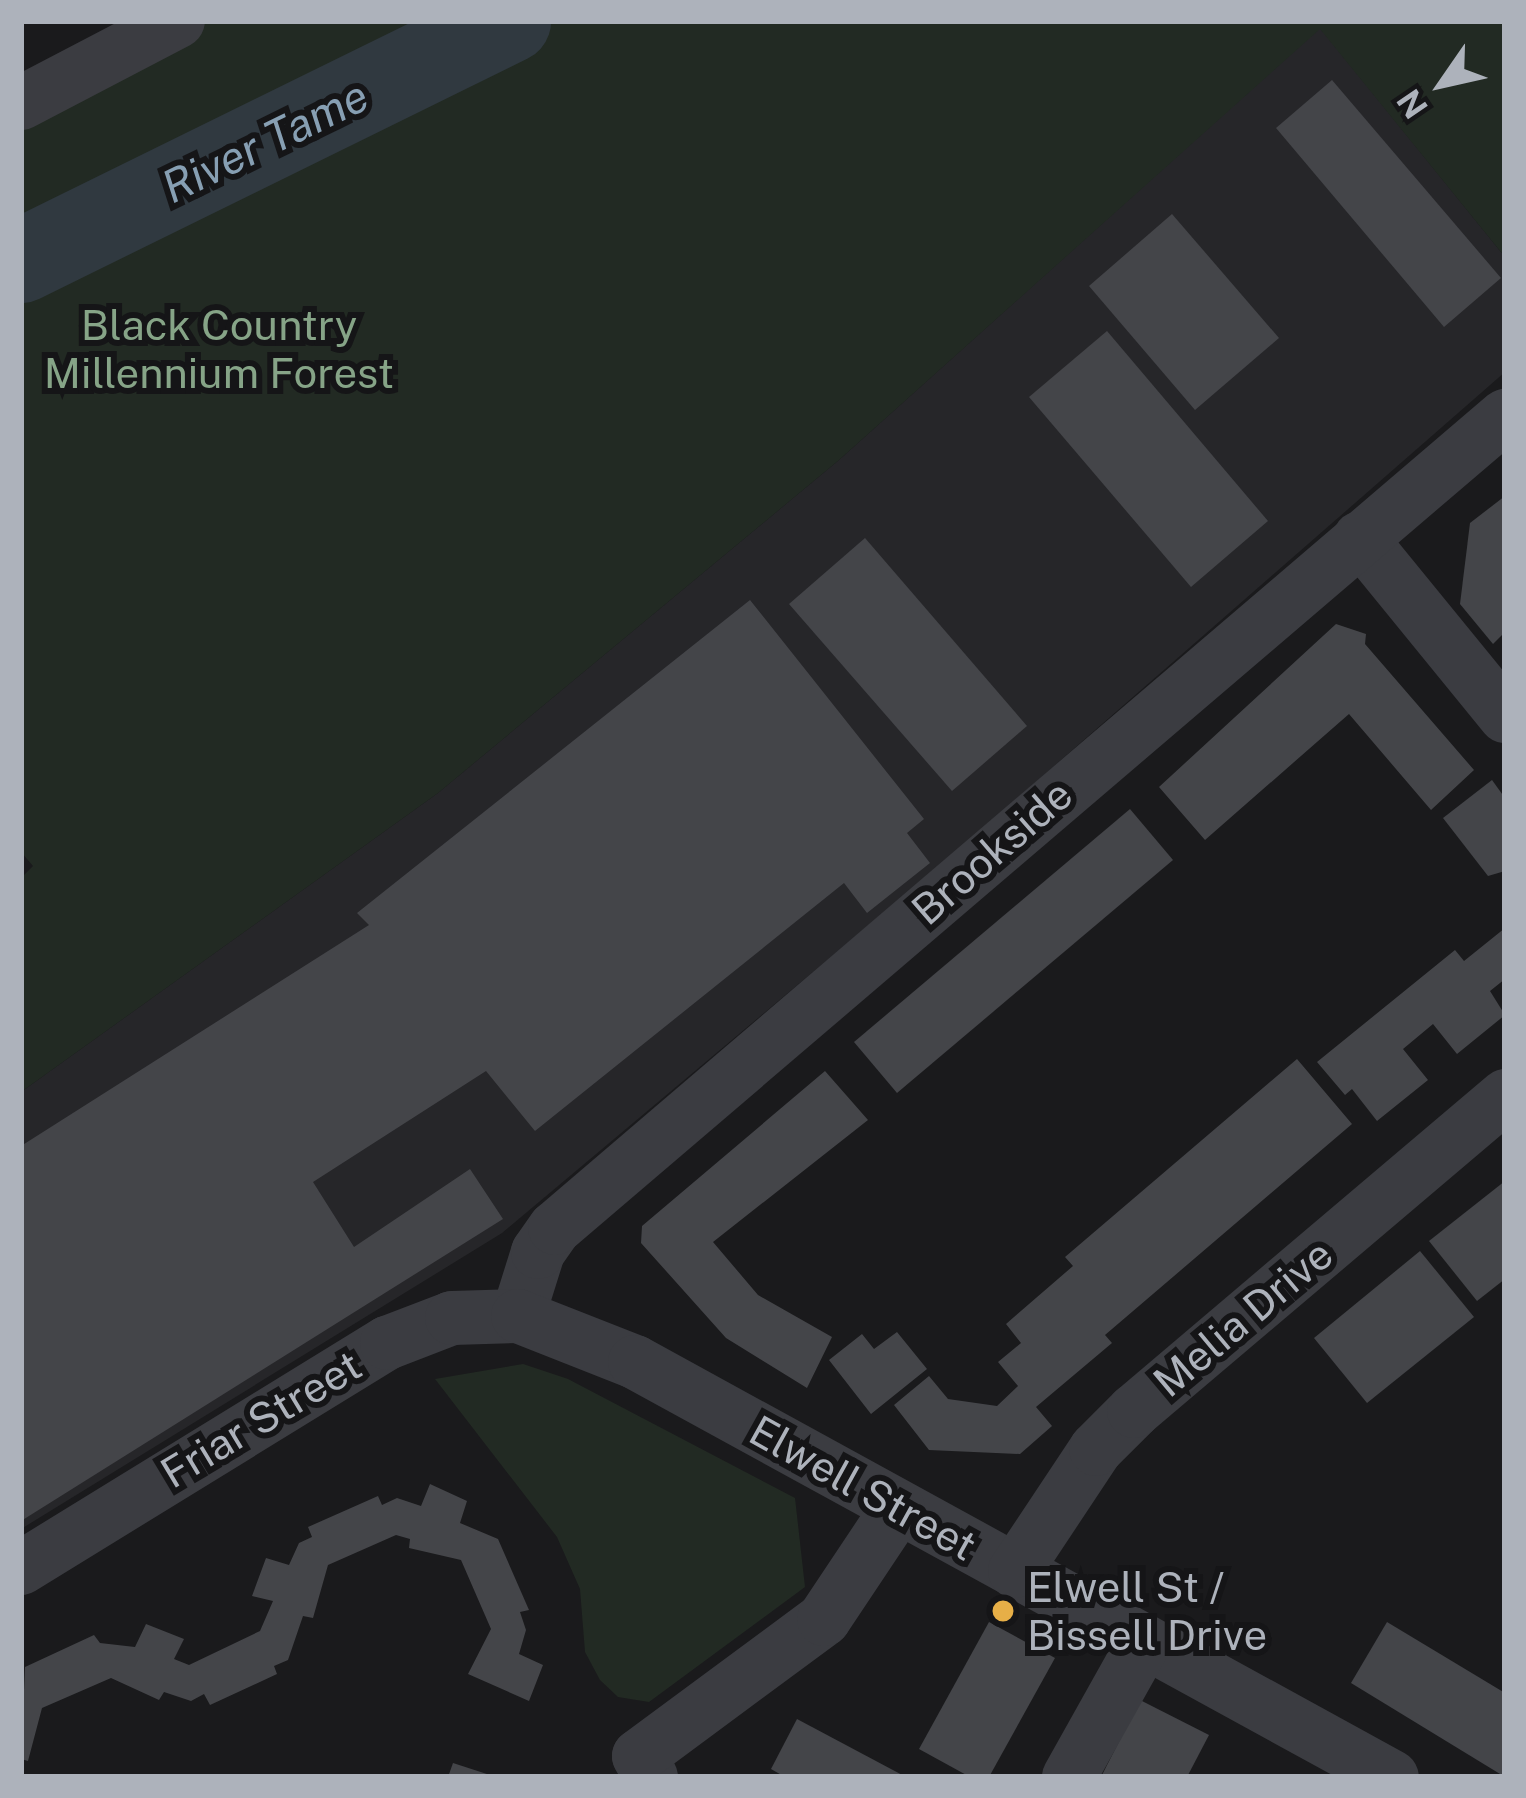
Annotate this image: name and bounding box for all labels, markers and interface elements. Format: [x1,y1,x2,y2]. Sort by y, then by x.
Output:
north arrow [1382,24,1502,144]
water label: River Tame [153,68,377,214]
text: N [1389,83,1435,125]
park label: Black Country Millennium Forest [44,300,394,398]
street label: Brookside [902,769,1082,935]
street label: Melia Drive [1143,1229,1343,1407]
street label: Friar Street [152,1340,370,1498]
street label: Elwell Street [741,1405,985,1571]
place label: Elwell St / Bissell Drive [1027,1562,1267,1660]
marker: Elwell St / Bissell Drive [990,1598,1016,1624]

